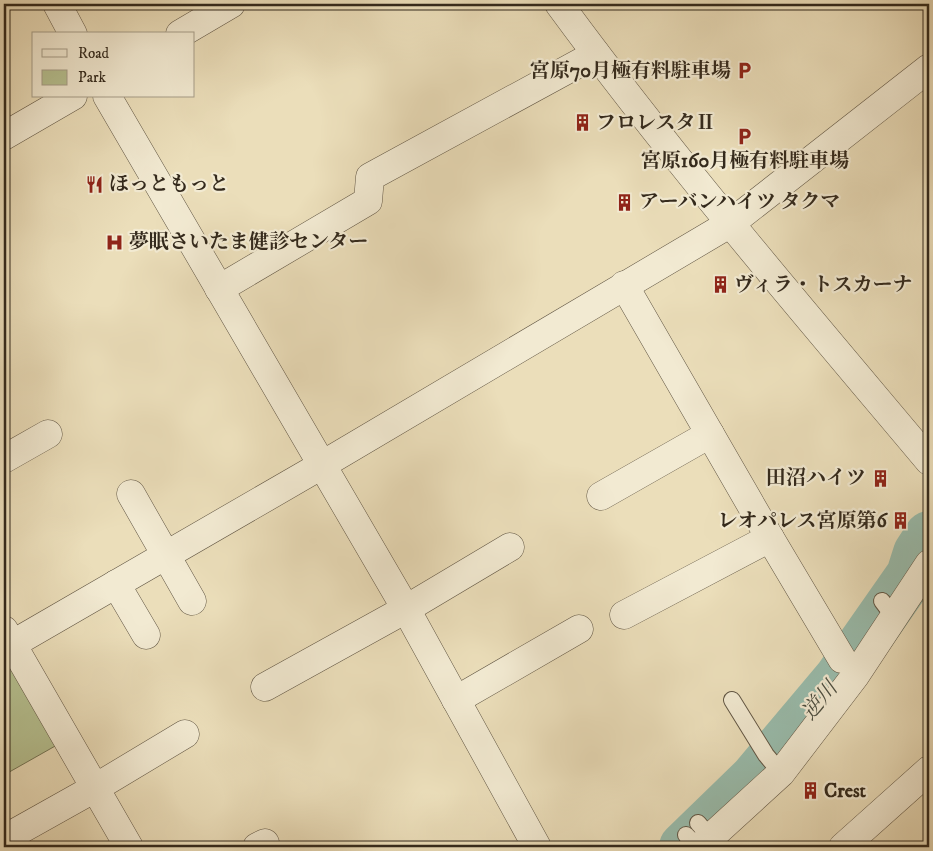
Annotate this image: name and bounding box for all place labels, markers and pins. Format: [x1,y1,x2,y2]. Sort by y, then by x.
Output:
place label: 宮原70月極有料駐車場 [530,59,731,84]
parking icon: 宮原70月極有料駐車場 [735,61,755,81]
place label: フロレスタⅡ [596,111,715,136]
building icon: フロレスタⅡ [572,113,592,133]
parking icon: 宮原160月極有料駐車場 [735,127,755,147]
place label: 宮原160月極有料駐車場 [641,149,849,174]
place label: ほっともっと [109,172,229,197]
restaurant icon: ほっともっと [85,174,105,194]
place label: アーバンハイツ タクマ [639,190,840,215]
building icon: アーバンハイツ タクマ [615,192,635,212]
place label: 夢眠さいたま健診センター [129,230,368,255]
hospital icon: 夢眠さいたま健診センター [105,232,125,252]
place label: ヴィラ・トスカーナ [734,273,913,298]
building icon: ヴィラ・トスカーナ [710,275,730,295]
place label: 田沼ハイツ [766,466,866,491]
building icon: 田沼ハイツ [870,468,890,488]
place label: レオパレス宮原第6 [718,509,889,534]
building icon: レオパレス宮原第6 [891,511,911,531]
place label: Crest [824,779,867,804]
building icon: Crest [800,781,820,801]

